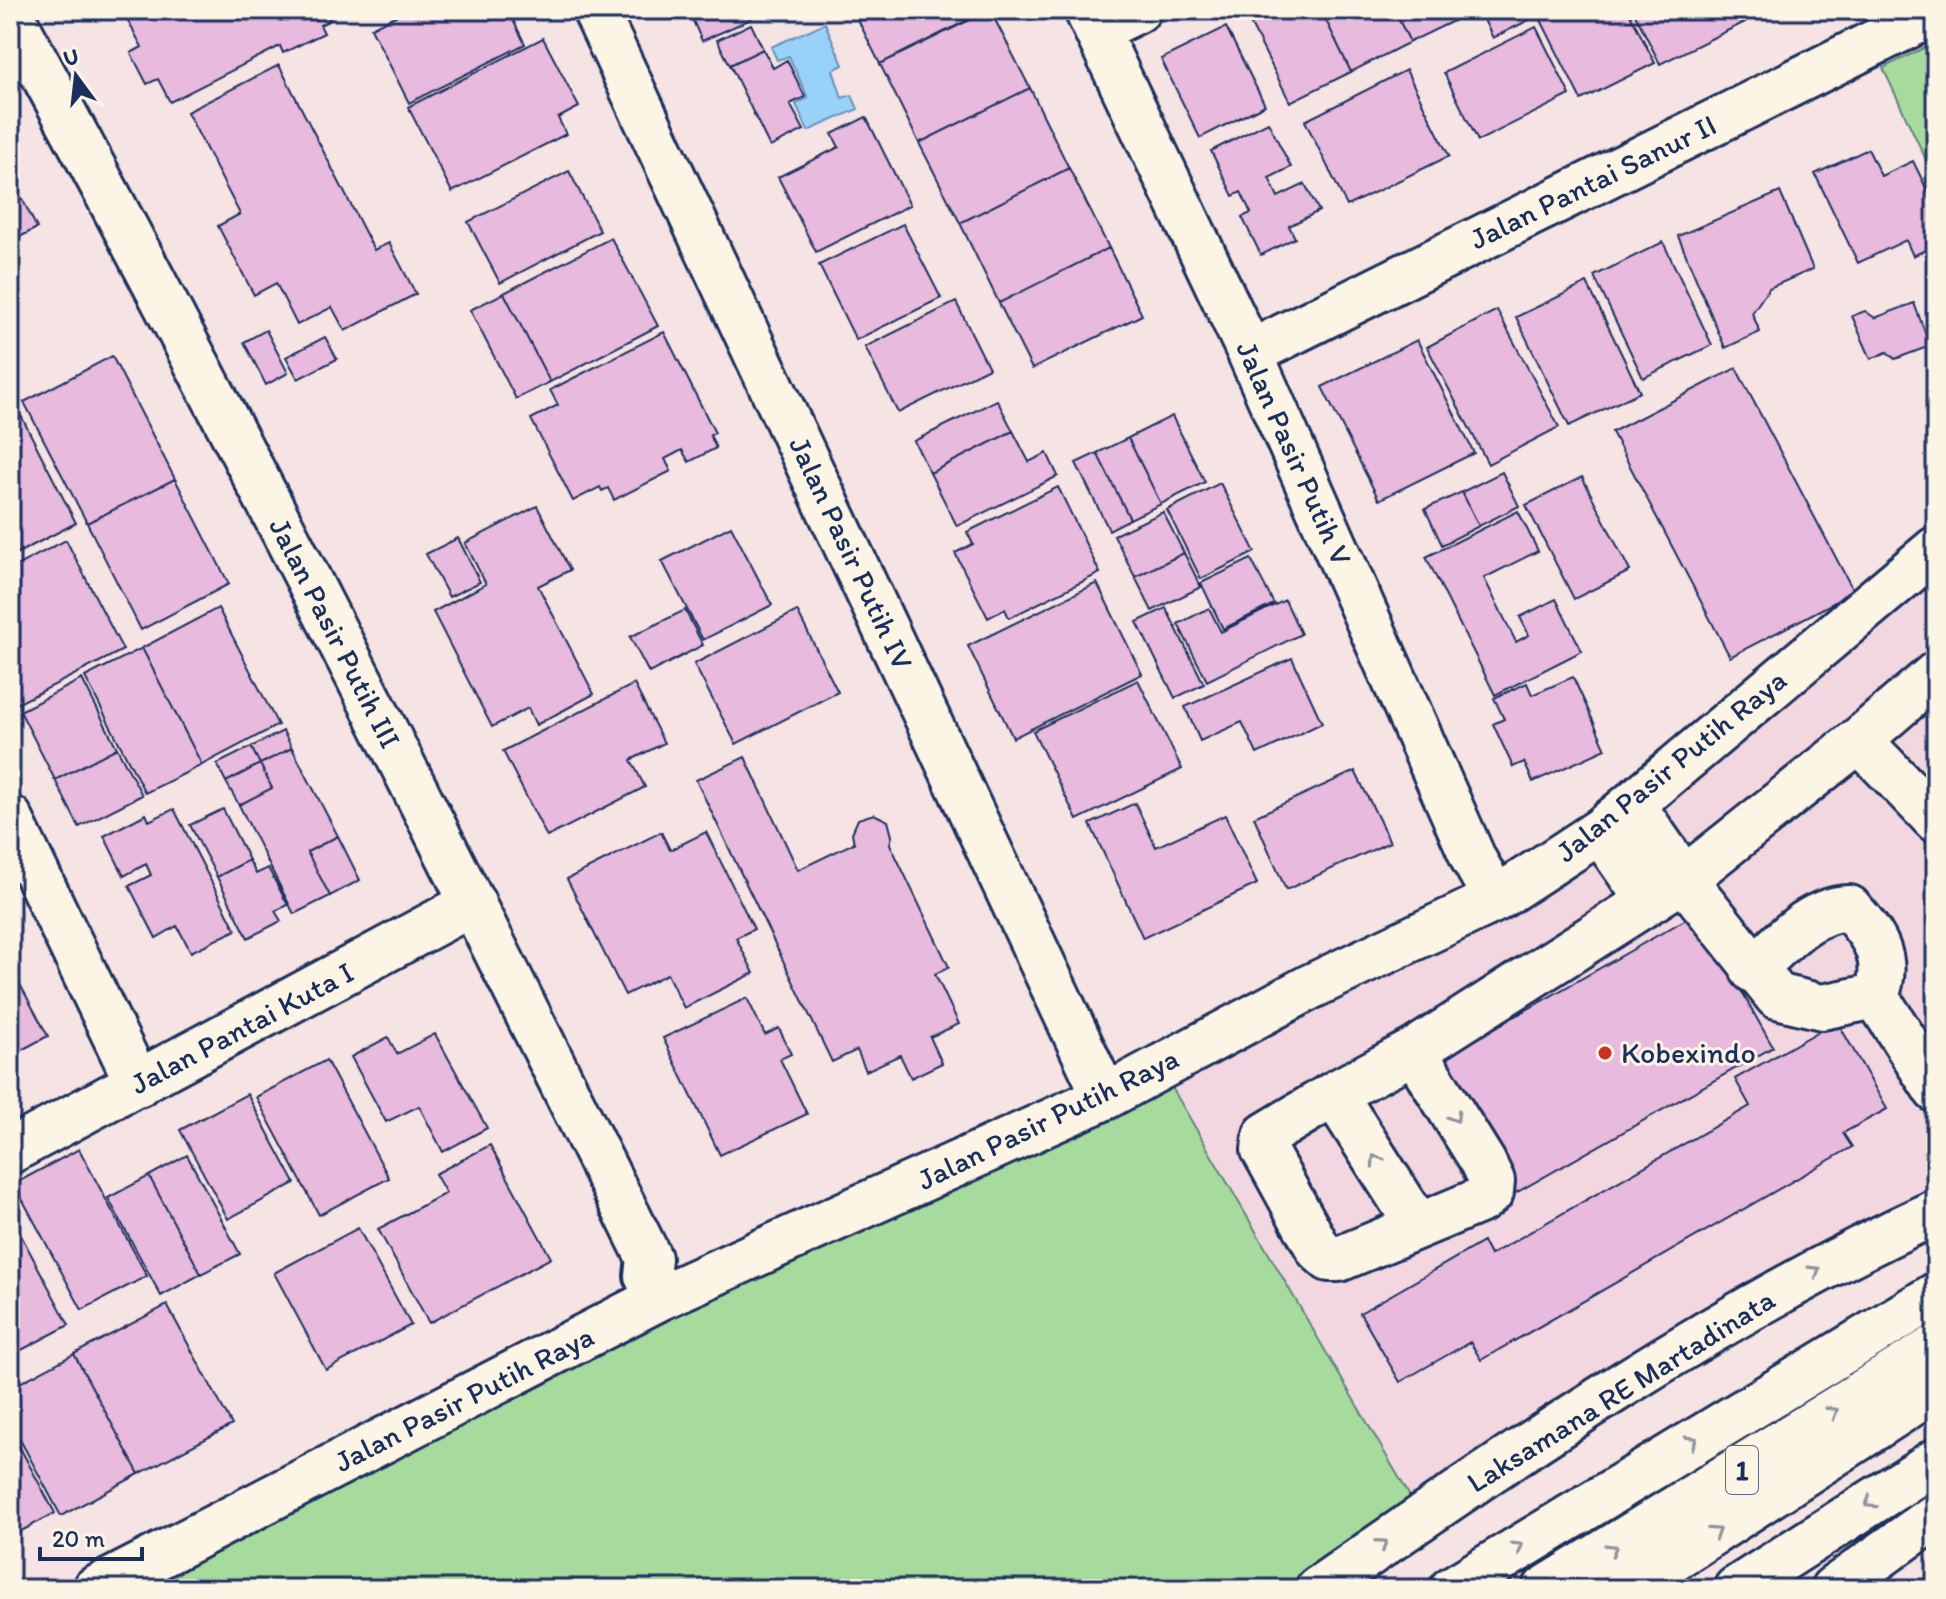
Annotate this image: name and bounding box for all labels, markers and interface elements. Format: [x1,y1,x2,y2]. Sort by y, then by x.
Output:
north arrow [36,36,116,116]
text: U [60,42,81,72]
street label: Jalan Pantai Sanur II [1464,106,1722,257]
street label: Jalan Pasir Putih V [1228,335,1361,571]
street label: Jalan Pasir Putih IV [781,431,922,675]
street label: Jalan Pasir Putih III [261,511,410,754]
street label: Jalan Pasir Putih Raya [1548,661,1794,870]
street label: Jalan Pantai Kuta I [124,953,360,1102]
place label: Kobexindo [1621,1034,1756,1071]
street label: Jalan Pasir Putih Raya [911,1039,1185,1198]
marker: Kobexindo [1596,1044,1614,1062]
one-way arrow [1446,1108,1461,1123]
one-way arrow [1371,1155,1386,1169]
one-way arrow [1806,1265,1821,1281]
street label: Laksamana RE Martadinata [1460,1280,1782,1501]
street label: Jalan Pasir Putih Raya [328,1317,600,1480]
one-way arrow [1824,1407,1839,1422]
one-way arrow [1683,1436,1698,1451]
road number: 1 [1726,1446,1758,1494]
one-way arrow [1865,1493,1879,1508]
scale bar [40,1511,142,1561]
text: 20 m [52,1524,105,1553]
one-way arrow [1707,1526,1721,1541]
one-way arrow [1374,1539,1388,1554]
one-way arrow [1509,1542,1524,1557]
one-way arrow [1603,1543,1618,1559]

